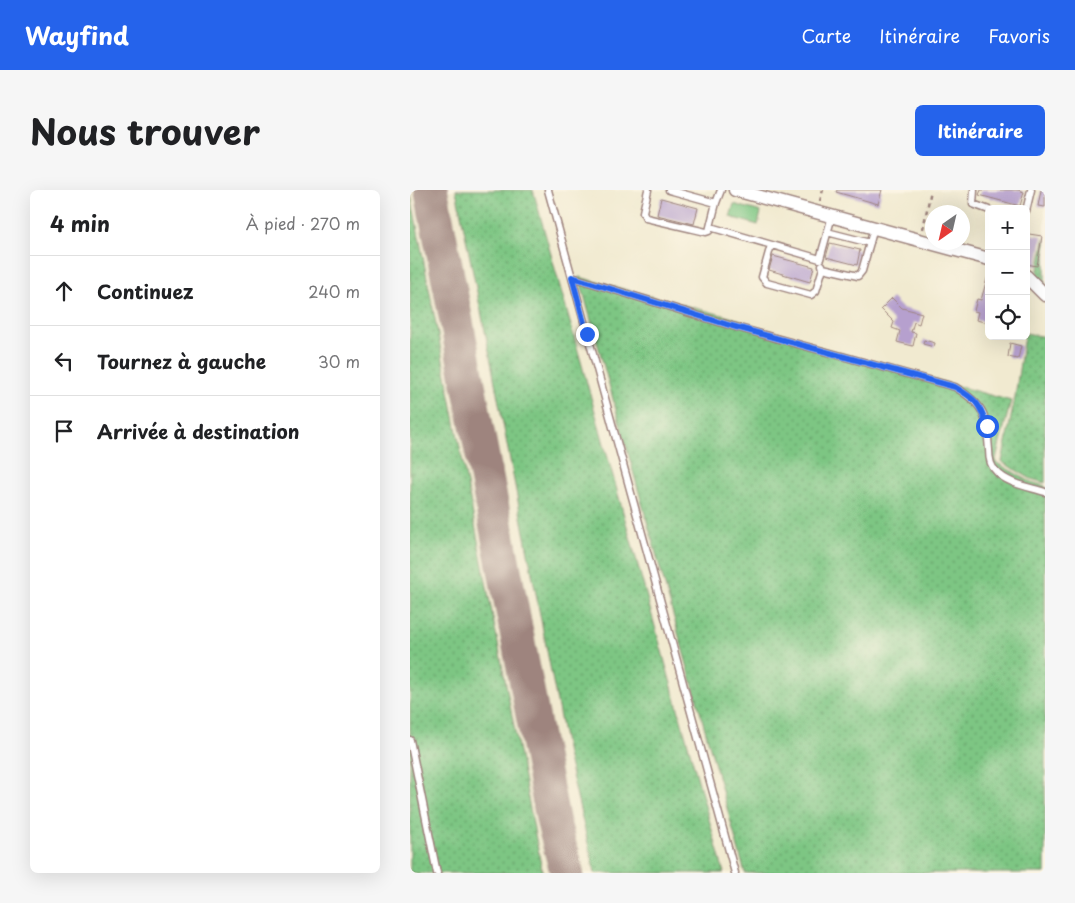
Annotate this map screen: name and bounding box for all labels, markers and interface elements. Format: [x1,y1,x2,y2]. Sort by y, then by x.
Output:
text: Wayfind [25,17,129,53]
text: Carte [801,22,851,49]
text: Itinéraire [879,22,960,49]
text: Favoris [988,22,1050,49]
text: Nous trouver [30,104,260,157]
button: Itinéraire [915,105,1045,156]
north arrow [925,205,970,250]
map controls [985,205,1030,340]
button: + [985,205,1030,250]
text: 4 min [50,207,110,239]
text: À pied · 270 m [246,211,360,235]
button: − [985,250,1030,295]
icon: ahead [50,277,78,305]
text: Continuez [97,277,194,305]
text: 240 m [308,279,360,303]
button: locate [985,295,1030,340]
route end [576,323,599,346]
icon: left [50,347,78,375]
text: Tournez à gauche [97,347,266,375]
text: 30 m [318,349,360,373]
route start [976,415,999,438]
icon: arrive [50,417,78,445]
text: Arrivée à destination [97,417,300,445]

